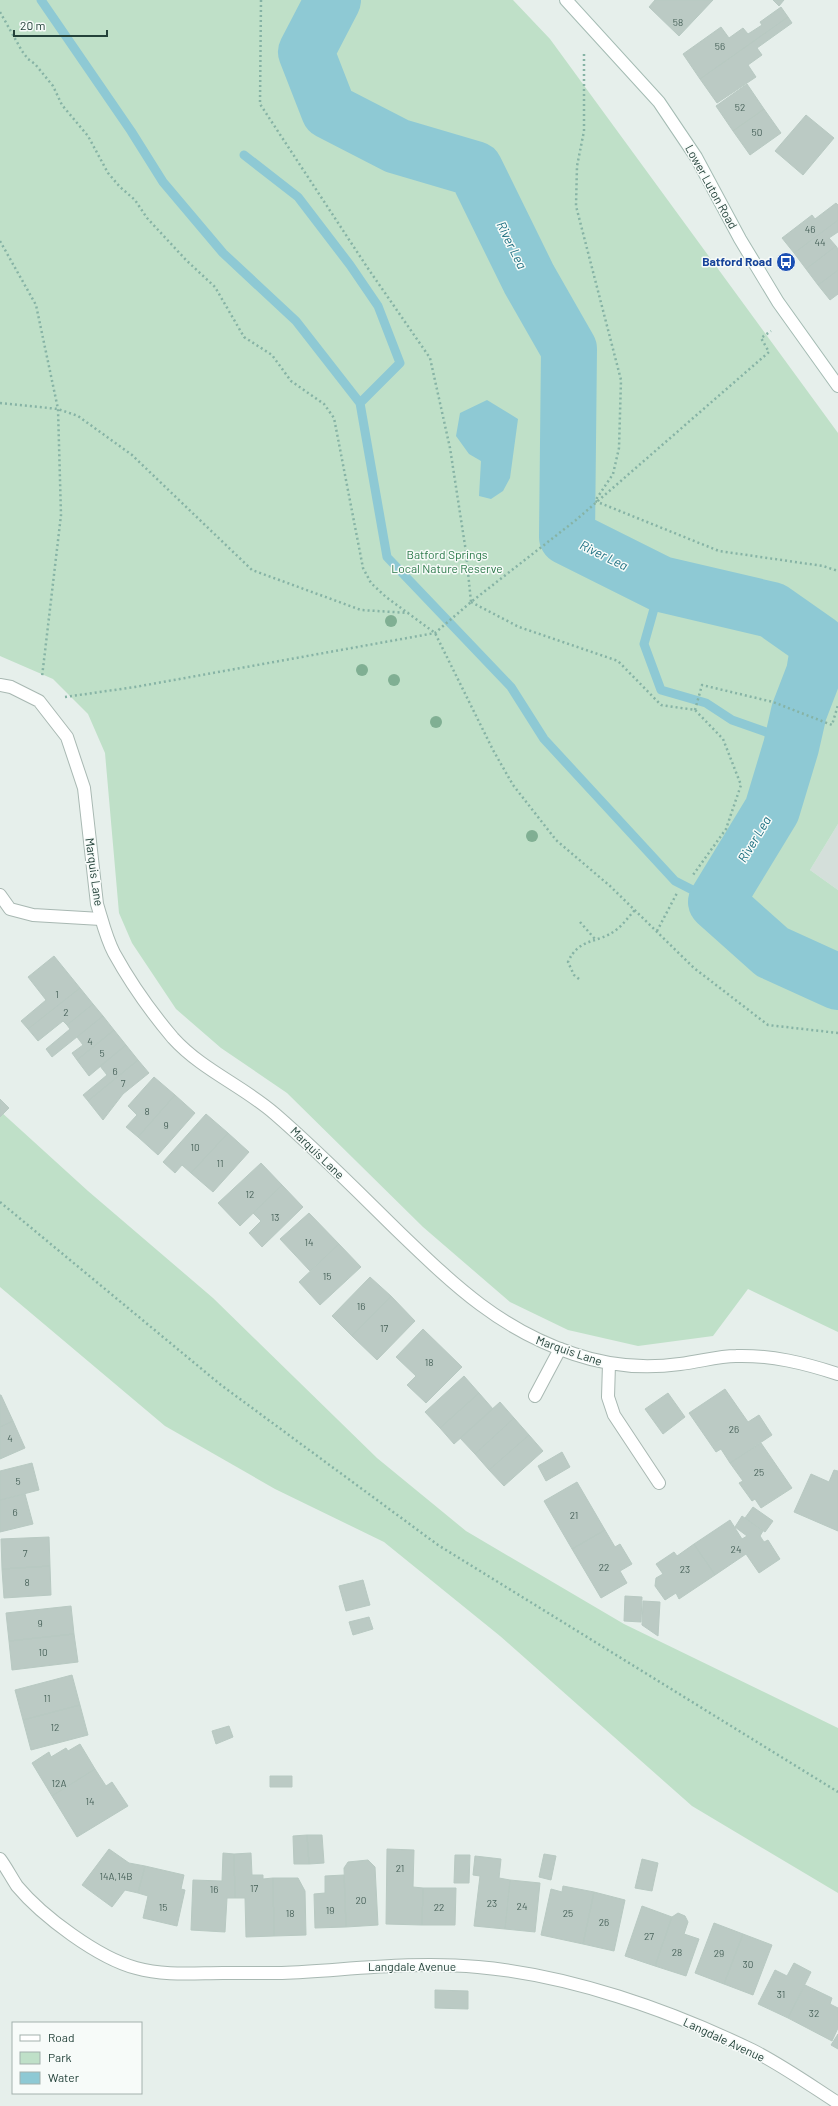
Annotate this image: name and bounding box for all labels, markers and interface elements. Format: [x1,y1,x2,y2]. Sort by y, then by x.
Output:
scale bar [14,12,107,38]
house number: 58 [673,16,683,28]
text: 20 m [20,18,46,32]
house number: 56 [715,40,725,52]
house number: 52 [735,101,745,113]
house number: 50 [752,126,762,138]
street label: Lower Luton Road [683,142,741,231]
water label: River Lea [494,218,530,272]
house number: 46 [805,223,815,235]
house number: 44 [814,236,826,248]
bus stop icon: Batford Road [775,251,797,273]
place label: Batford Road [702,254,772,268]
water label: River Lea [577,537,631,573]
park label: Batford Springs Local Nature Reserve [391,547,503,575]
water label: River Lea [734,813,774,865]
street label: Marquis Lane [83,837,107,907]
house number: 1 [55,988,59,1000]
house number: 2 [63,1006,69,1018]
house number: 4 [87,1035,93,1047]
house number: 5 [99,1047,105,1059]
house number: 6 [112,1065,118,1077]
house number: 7 [121,1077,126,1089]
house number: 8 [144,1105,150,1117]
house number: 9 [163,1119,169,1131]
street label: Marquis Lane [288,1123,347,1181]
house number: 10 [190,1141,200,1153]
house number: 11 [216,1157,224,1169]
house number: 12 [246,1188,254,1200]
house number: 13 [271,1211,279,1223]
house number: 14 [304,1236,314,1248]
house number: 15 [323,1270,331,1282]
house number: 16 [357,1300,365,1312]
house number: 17 [380,1322,388,1334]
street label: Marquis Lane [534,1332,604,1368]
house number: 18 [425,1356,433,1368]
house number: 26 [729,1423,739,1435]
house number: 4 [7,1432,13,1444]
house number: 25 [754,1466,764,1478]
house number: 5 [15,1475,21,1487]
house number: 6 [12,1506,18,1518]
house number: 21 [570,1509,578,1521]
house number: 24 [731,1543,741,1555]
house number: 7 [23,1547,28,1559]
house number: 22 [599,1561,609,1573]
house number: 23 [680,1563,690,1575]
house number: 8 [24,1576,30,1588]
house number: 9 [37,1617,43,1629]
house number: 10 [38,1646,48,1658]
house number: 11 [43,1692,51,1704]
house number: 12 [51,1721,59,1733]
house number: 12A [52,1777,66,1789]
house number: 14 [85,1795,95,1807]
house number: 21 [396,1862,404,1874]
house number: 14A,14B [100,1870,133,1882]
house number: 17 [250,1882,258,1894]
house number: 16 [210,1883,218,1895]
house number: 20 [355,1894,367,1906]
house number: 23 [487,1897,497,1909]
house number: 24 [517,1900,527,1912]
house number: 15 [159,1901,167,1913]
house number: 22 [434,1901,444,1913]
house number: 19 [326,1904,334,1916]
house number: 18 [286,1907,294,1919]
house number: 25 [563,1907,573,1919]
house number: 26 [599,1916,609,1928]
house number: 27 [644,1930,654,1942]
house number: 28 [672,1946,682,1958]
house number: 29 [714,1947,724,1959]
house number: 30 [743,1958,753,1970]
street label: Langdale Avenue [368,1959,456,1973]
house number: 31 [777,1988,785,2000]
house number: 32 [809,2007,819,2019]
street label: Langdale Avenue [681,2014,767,2064]
legend [12,2022,142,2094]
text: Road [48,2030,75,2044]
text: Park [48,2050,72,2064]
text: Water [48,2070,80,2084]

